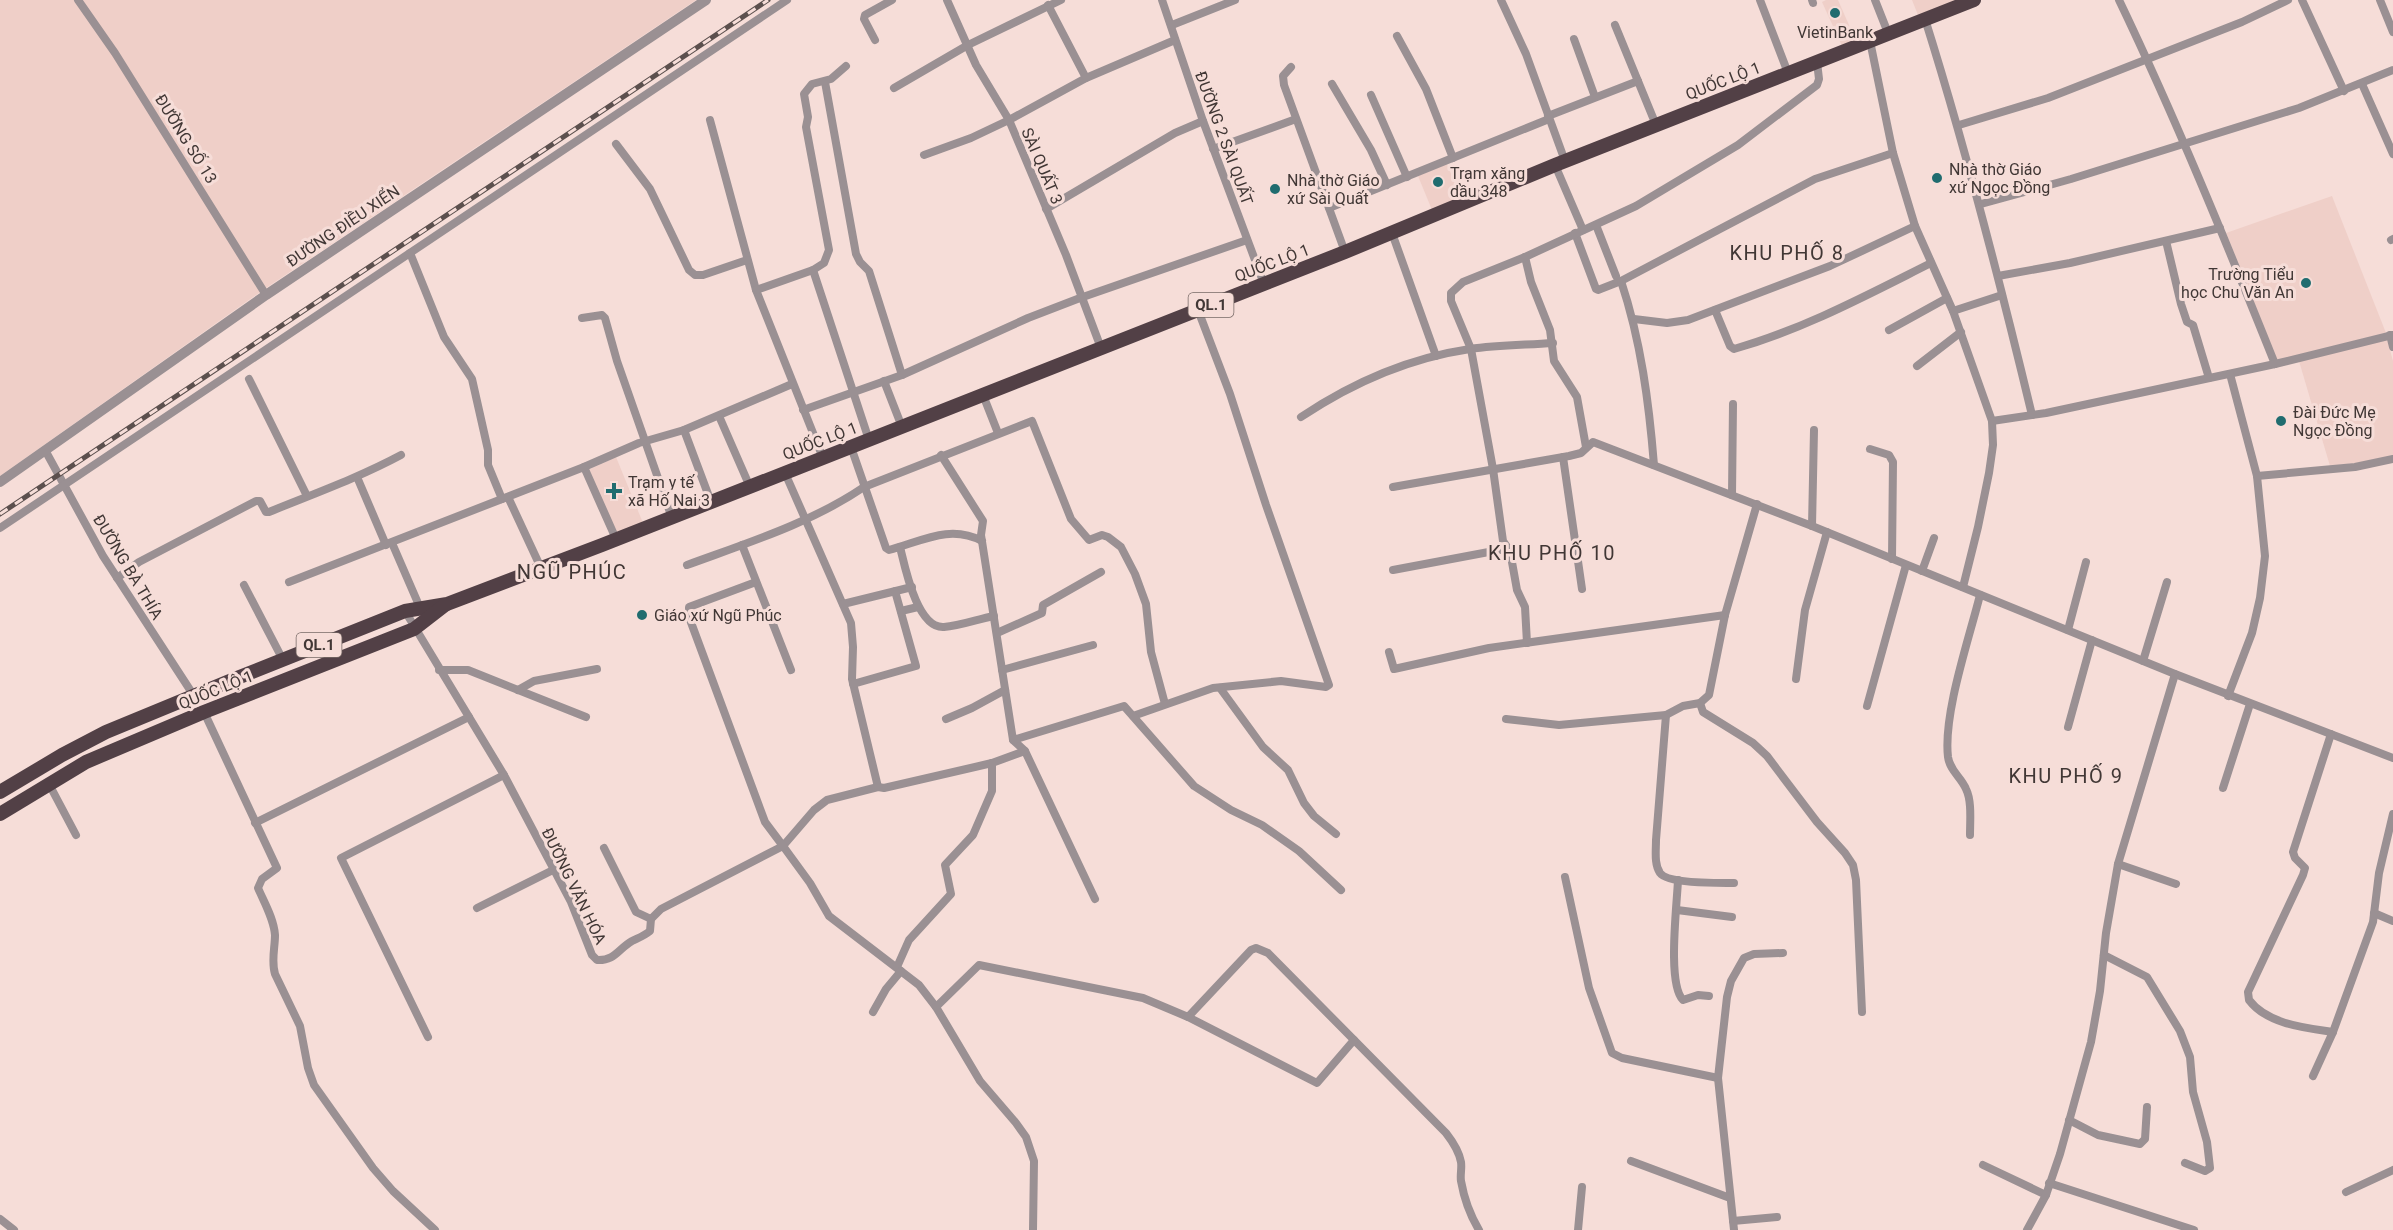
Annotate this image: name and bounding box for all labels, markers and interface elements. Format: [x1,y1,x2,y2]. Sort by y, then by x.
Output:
marker: VietinBank [1828,6,1842,20]
place label: VietinBank [1797,23,1874,42]
street label: QUỐC LỘ 1 [1682,56,1763,104]
street label: ĐƯỜNG 2 SÀI QUẤT [1191,68,1258,208]
street label: ĐƯỜNG SỐ 13 [151,90,223,187]
street label: SÀI QUẤT 3 [1017,125,1068,207]
place label: Nhà thờ Giáo xứ Ngọc Đồng [1949,160,2050,197]
place label: Trạm xăng dầu 348 [1450,164,1525,201]
place label: Nhà thờ Giáo xứ Sài Quất [1287,171,1380,208]
marker: Nhà thờ Giáo xứ Ngọc Đồng [1930,171,1944,185]
marker: Trạm xăng dầu 348 [1431,175,1445,189]
street label: ĐƯỜNG ĐIỀU XIỂN [282,179,403,271]
marker: Nhà thờ Giáo xứ Sài Quất [1268,182,1282,196]
street label: QUỐC LỘ 1 [1231,238,1312,286]
district label: KHU PHỐ 8 [1729,240,1845,265]
place label: Trường Tiểu học Chu Văn An [2181,265,2294,302]
marker: Trường Tiểu học Chu Văn An [2299,276,2313,290]
road number: QL.1 [1188,293,1234,317]
place label: Đài Đức Mẹ Ngọc Đồng [2293,403,2376,440]
marker: Đài Đức Mẹ Ngọc Đồng [2274,414,2288,428]
street label: QUỐC LỘ 1 [779,416,860,464]
place label: Trạm y tế xã Hố Nai 3 [628,473,710,510]
marker: Trạm y tế xã Hố Nai 3 [605,482,623,500]
street label: ĐƯỜNG BÀ THÍA [89,511,167,623]
district label: KHU PHỐ 10 [1488,540,1616,565]
district label: NGŨ PHÚC [517,560,627,584]
place label: Giáo xứ Ngũ Phúc [654,606,782,625]
marker: Giáo xứ Ngũ Phúc [635,608,649,622]
road number: QL.1 [296,633,342,657]
street label: QUỐC LỘ 1 [175,665,256,714]
district label: KHU PHỐ 9 [2008,763,2124,788]
street label: ĐƯỜNG VĂN HÓA [538,824,612,948]

